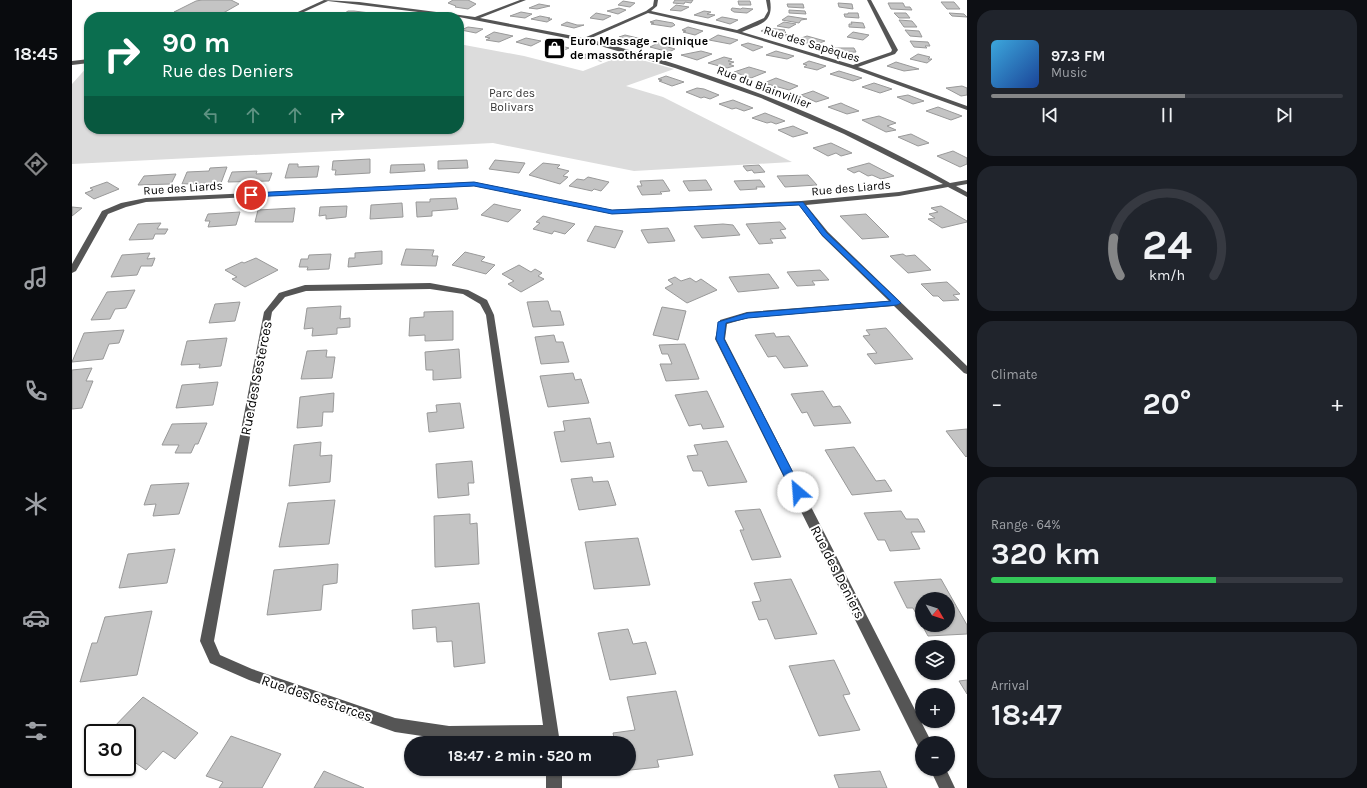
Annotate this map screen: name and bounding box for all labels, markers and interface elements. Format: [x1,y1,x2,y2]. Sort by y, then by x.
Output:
street label: Rue des Sapèques [762,23,862,65]
text: 90 m [162,26,230,59]
icon: right [96,28,148,80]
place label: Euro Massage - Clinique de massothérapie [570,34,708,62]
shop icon: Euro Massage - Clinique de massothérapie [541,35,567,61]
text: 18:45 [14,43,58,65]
text: 97.3 FM [1051,47,1105,65]
text: Rue des Deniers [162,60,294,82]
street label: Rue du Blainvillier [715,63,814,112]
text: Music [1051,65,1087,80]
park label: Parc des Bolivars [489,86,535,114]
icon: left [200,104,222,126]
icon: ahead [242,104,264,126]
icon: ahead [284,104,306,126]
icon: right [326,104,348,126]
icon: previous [1039,104,1061,126]
icon: pause [1156,104,1178,126]
icon: next [1273,104,1295,126]
icon: directions [22,150,50,178]
street label: Rue des Liards [143,178,223,198]
pin [234,178,268,212]
street label: Rue des Liards [811,178,891,198]
icon: arrive [240,184,262,206]
text: 24 [1142,221,1192,269]
icon: music [22,264,50,292]
text: km/h [1149,267,1185,284]
street label: Rue des Sesterces [237,320,276,437]
text: Climate [991,367,1037,382]
icon: phone [22,377,50,405]
text: 20° [1143,386,1191,422]
text: − [991,391,1003,417]
text: + [1331,391,1343,417]
position arrow [777,471,819,513]
icon: climate [22,490,50,518]
text: Range · 64% [991,517,1061,532]
street label: Rue des Deniers [807,523,868,622]
text: 320 km [991,536,1101,572]
north arrow [915,592,955,632]
map controls [915,592,955,776]
icon: car [22,604,50,632]
button: layers [915,640,955,680]
street label: Rue des Sesterces [259,672,374,725]
text: Arrival [991,678,1029,693]
button: + [915,688,955,728]
text: 18:47 [991,697,1062,733]
icon: filters [22,717,50,745]
speed limit sign: 30 [84,724,136,776]
button: − [915,736,955,776]
text: 18:47 · 2 min · 520 m [448,747,592,765]

